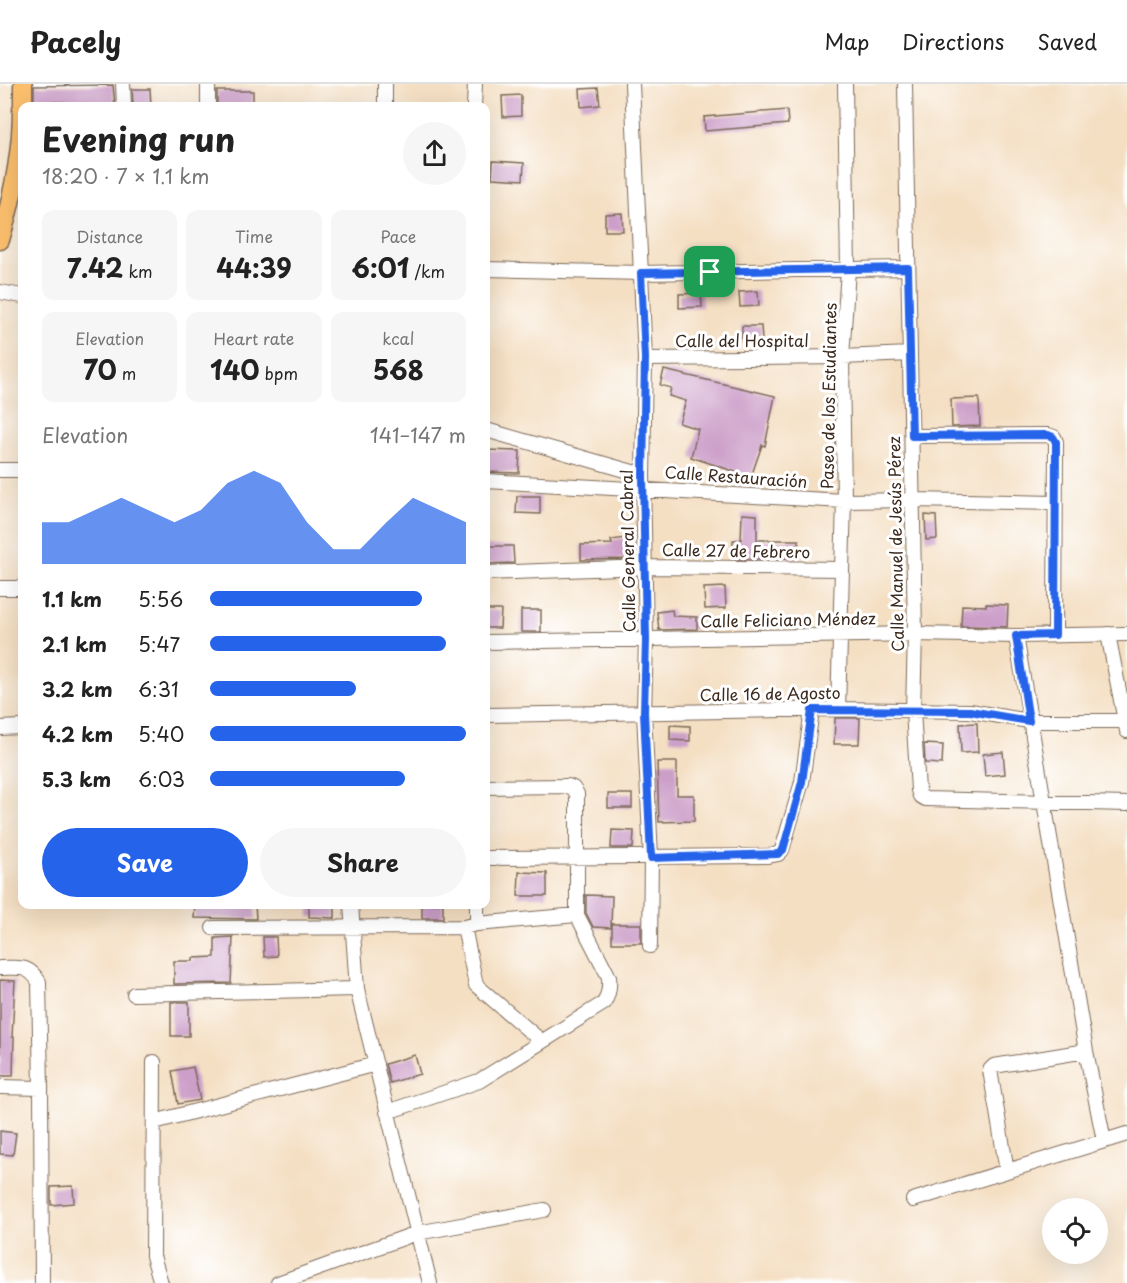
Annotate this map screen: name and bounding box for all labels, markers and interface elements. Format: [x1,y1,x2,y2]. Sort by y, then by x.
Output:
text: Pacely [30,20,121,63]
text: Map [824,25,869,57]
text: Directions [902,25,1004,57]
text: Saved [1037,25,1097,57]
text: Evening run [42,113,235,163]
button: share [403,122,466,185]
text: 18:20 · 7 × 1.1 km [42,161,209,191]
text: Distance [76,224,143,248]
text: Time [235,224,273,248]
text: Pace [380,224,416,248]
pin [684,246,735,297]
text: 7.42 [67,248,123,287]
text: 44:39 [216,248,292,287]
text: 6:01 [352,248,409,287]
icon: arrive [693,255,726,288]
text: km [123,259,153,283]
text: /km [409,259,445,283]
street label: Paseo de los Estudiantes [814,302,842,489]
text: Elevation [75,326,144,350]
text: Heart rate [214,326,294,350]
text: kcal [382,326,414,350]
street label: Calle del Hospital [675,328,809,352]
text: 70 [83,350,117,389]
text: 140 [210,350,260,389]
text: 568 [373,350,424,389]
text: m [117,361,136,385]
text: bpm [260,361,298,385]
text: Elevation [42,420,128,450]
text: 141–147 m [370,420,466,450]
street label: Calle Manuel de Jesús Pérez [881,436,909,652]
street label: Calle Restauración [664,459,808,493]
street label: Calle General Cabral [614,469,640,633]
street label: Calle 27 de Febrero [662,537,810,563]
text: 1.1 km [42,584,102,614]
text: 5:56 [138,584,183,614]
street label: Calle Feliciano Méndez [700,605,876,633]
text: 2.1 km [42,629,107,659]
text: 5:47 [138,629,180,659]
text: 3.2 km [42,674,113,704]
text: 6:31 [138,674,179,704]
street label: Calle 16 de Agosto [699,680,841,706]
text: 4.2 km [42,719,113,749]
text: 5:40 [138,719,184,749]
text: 5.3 km [42,764,111,794]
text: 6:03 [138,764,185,794]
button: Save [42,828,248,897]
button: Share [260,828,466,897]
map controls [1042,1198,1108,1264]
button: locate [1042,1198,1108,1264]

